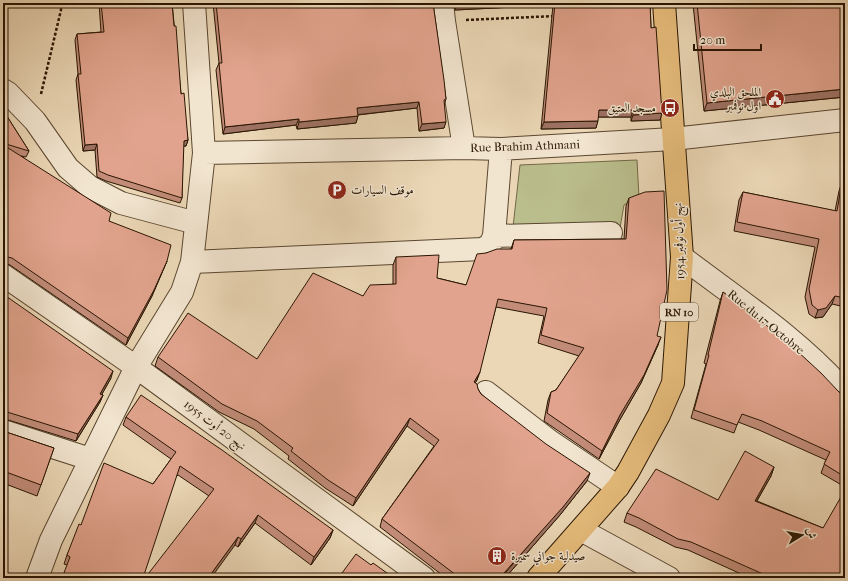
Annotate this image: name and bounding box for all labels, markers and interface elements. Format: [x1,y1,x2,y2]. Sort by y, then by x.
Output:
scale bar [694,26,761,52]
text: 20 m [700,33,725,47]
place label: الملحق البلدي اول نوفمبر [710,85,761,114]
public building icon: الملحق البلدي اول نوفمبر [764,88,786,110]
bus stop icon: مسجد العتيق [659,97,681,119]
place label: مسجد العتيق [608,101,656,116]
street label: Rue Brahim Athmani [470,137,581,155]
parking icon: موقف السيارات [326,179,348,201]
place label: موقف السيارات [351,183,414,198]
street label: نهج أول نوفمبر 1954 [670,202,691,280]
street label: Rue du 17 Octobre [725,287,807,357]
road number: RN 10 [660,303,698,321]
street label: نهج 20 أوت 1955 [179,396,249,456]
north arrow [782,515,822,555]
text: ش [804,527,819,540]
building icon: صيدلية جواني سميرة [486,545,508,567]
place label: صيدلية جواني سميرة [511,549,585,566]

